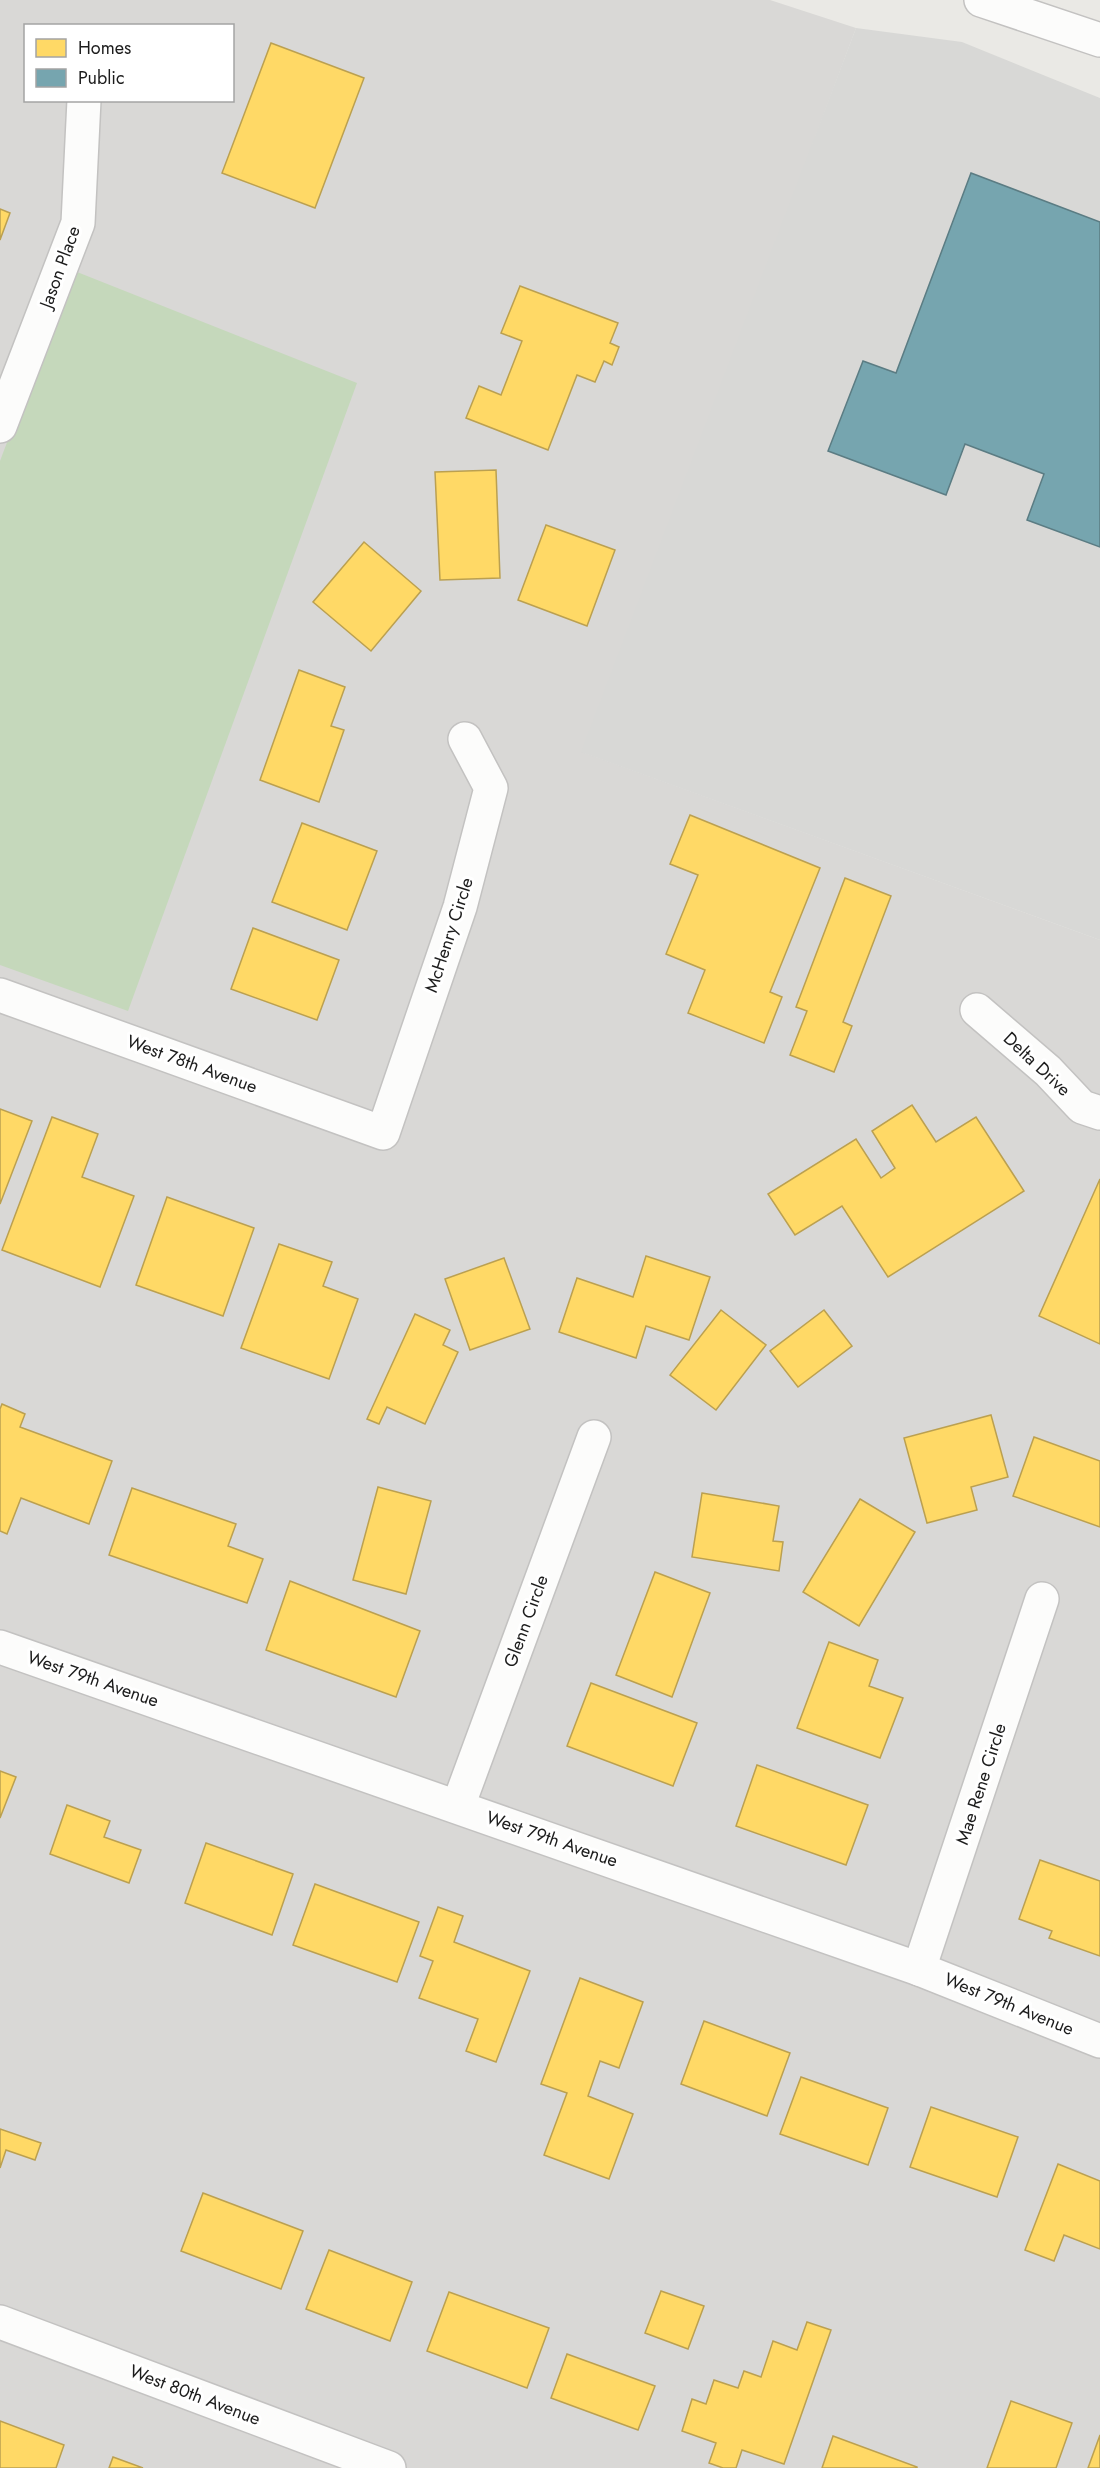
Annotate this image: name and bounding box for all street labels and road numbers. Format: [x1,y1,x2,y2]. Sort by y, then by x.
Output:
street label: Jason Place [32,222,87,313]
street label: McHenry Circle [418,874,480,996]
street label: Delta Drive [997,1026,1077,1102]
street label: West 78th Avenue [123,1028,261,1100]
street label: Glenn Circle [497,1571,555,1671]
street label: West 79th Avenue [24,1644,162,1714]
street label: Mae Rene Circle [949,1720,1013,1848]
street label: West 79th Avenue [483,1804,621,1874]
street label: West 79th Avenue [940,1966,1078,2042]
street label: West 80th Avenue [126,2358,264,2432]

